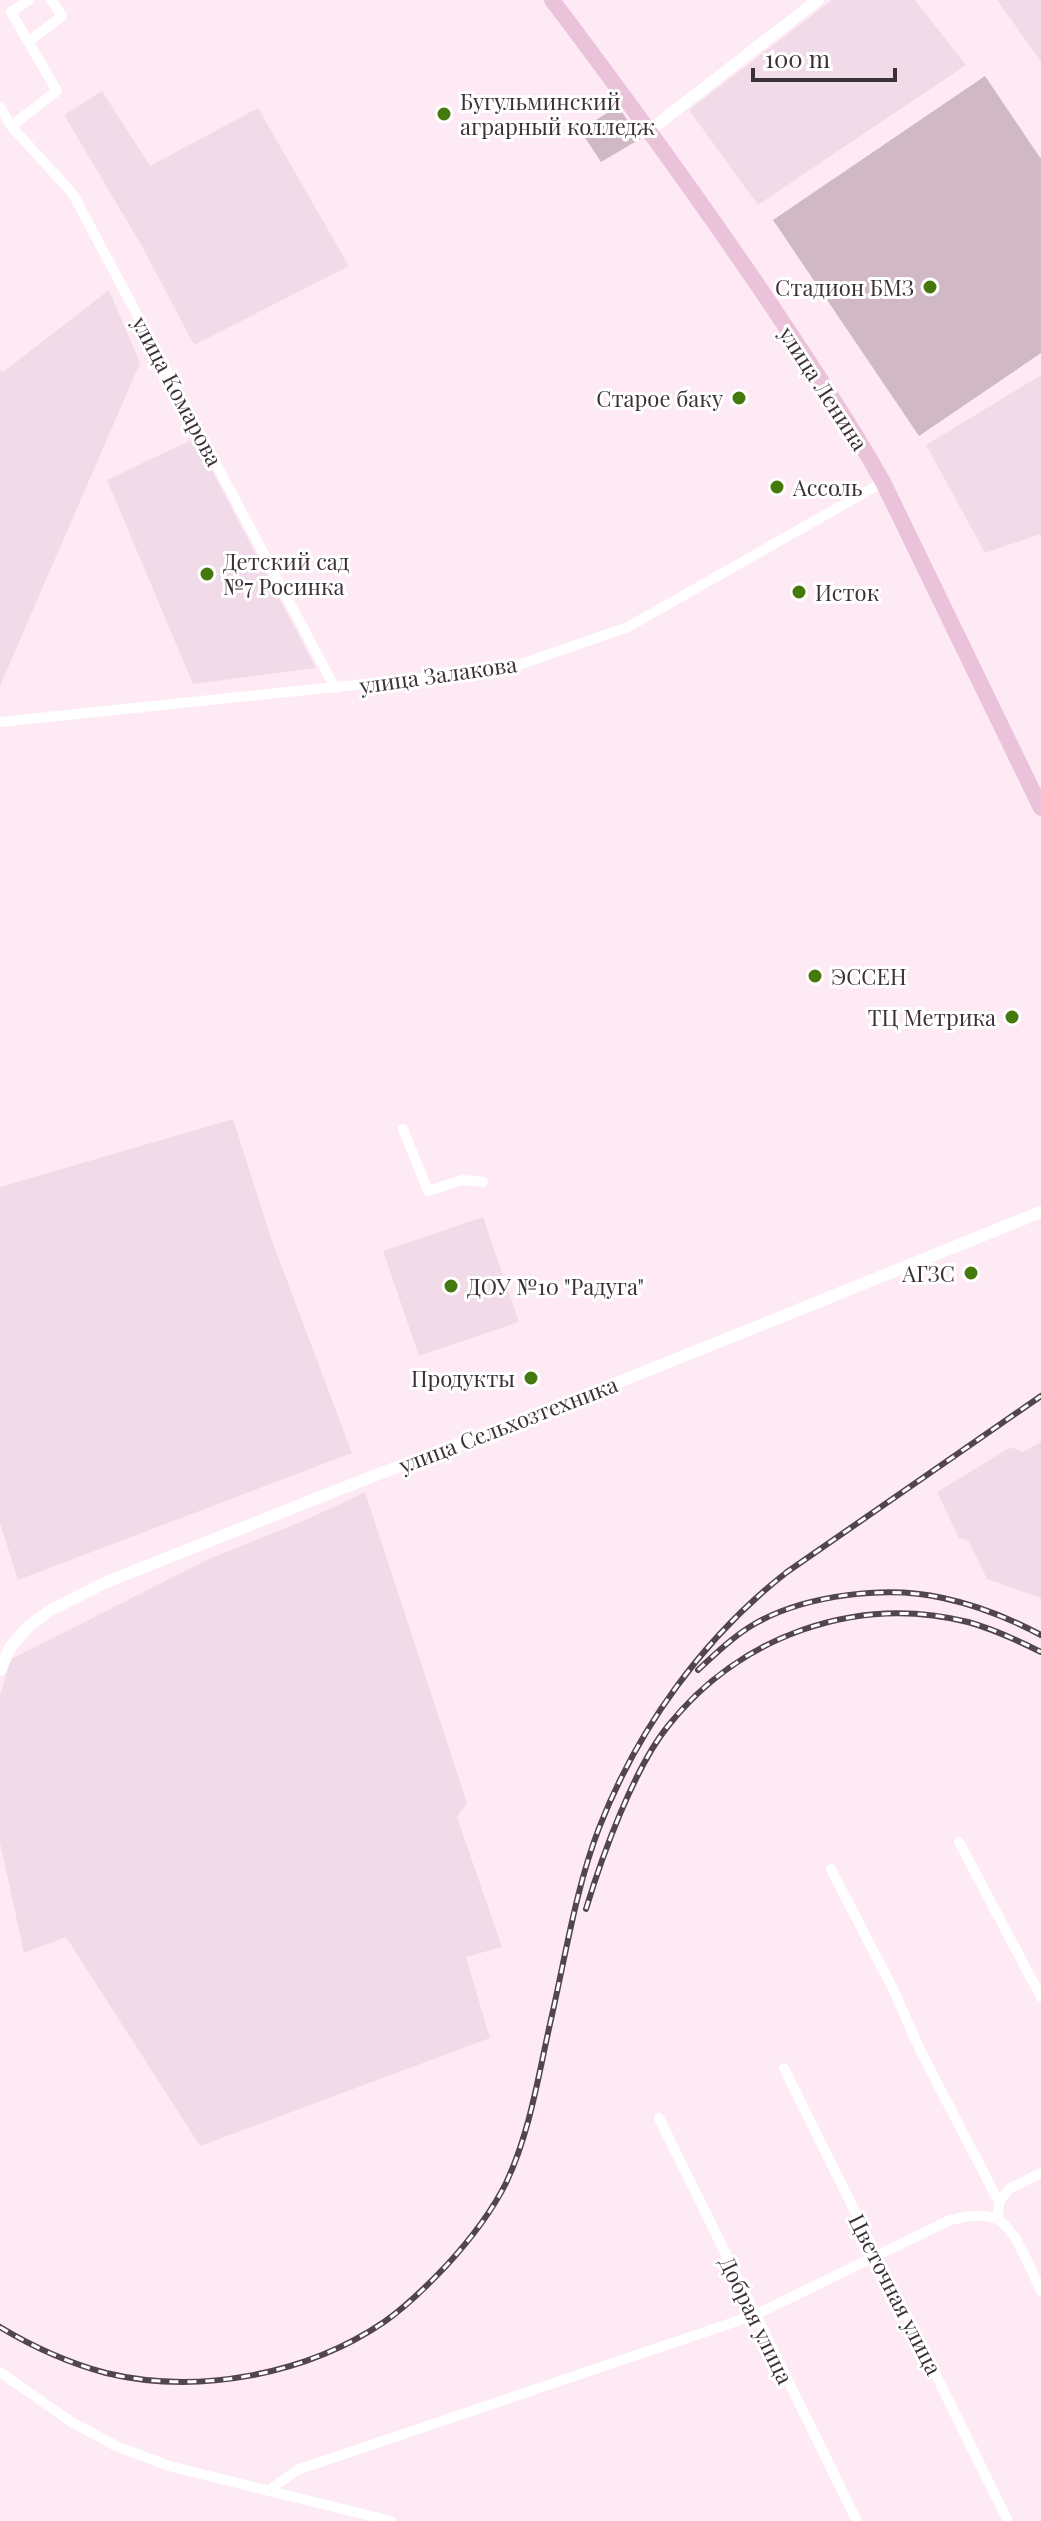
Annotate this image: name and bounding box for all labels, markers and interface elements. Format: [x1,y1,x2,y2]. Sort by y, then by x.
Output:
scale bar [753,32,895,82]
text: 100 m [765,42,830,74]
place label: Бугульминский аграрный колледж [460,86,656,141]
marker: Бугульминский аграрный колледж [435,105,453,123]
place label: Стадион БМЗ [775,272,914,302]
marker: Стадион БМЗ [921,278,939,296]
street label: улица Комарова [125,310,230,471]
street label: улица Ленина [772,319,875,456]
place label: Старое баку [596,383,723,413]
marker: Старое баку [730,389,748,407]
place label: Ассоль [792,472,862,502]
marker: Ассоль [768,478,786,496]
place label: Детский сад №7 Росинка [223,546,350,601]
marker: Детский сад №7 Росинка [198,565,216,583]
place label: Исток [815,577,880,607]
marker: Исток [790,583,808,601]
street label: улица Залакова [356,648,519,700]
place label: ЭССЕН [831,961,907,991]
marker: ЭССЕН [806,967,824,985]
place label: ТЦ Метрика [868,1002,996,1032]
marker: ТЦ Метрика [1003,1008,1021,1026]
place label: АГЗС [901,1258,955,1288]
marker: АГЗС [962,1264,980,1282]
place label: ДОУ №10 "Радуга" [467,1271,644,1301]
marker: ДОУ №10 "Радуга" [442,1277,460,1295]
place label: Продукты [411,1363,515,1393]
street label: улица Сельхозтехника [393,1368,622,1480]
marker: Продукты [522,1369,540,1387]
street label: Цветочная улица [842,2208,950,2380]
street label: Добрая улица [713,2251,801,2389]

